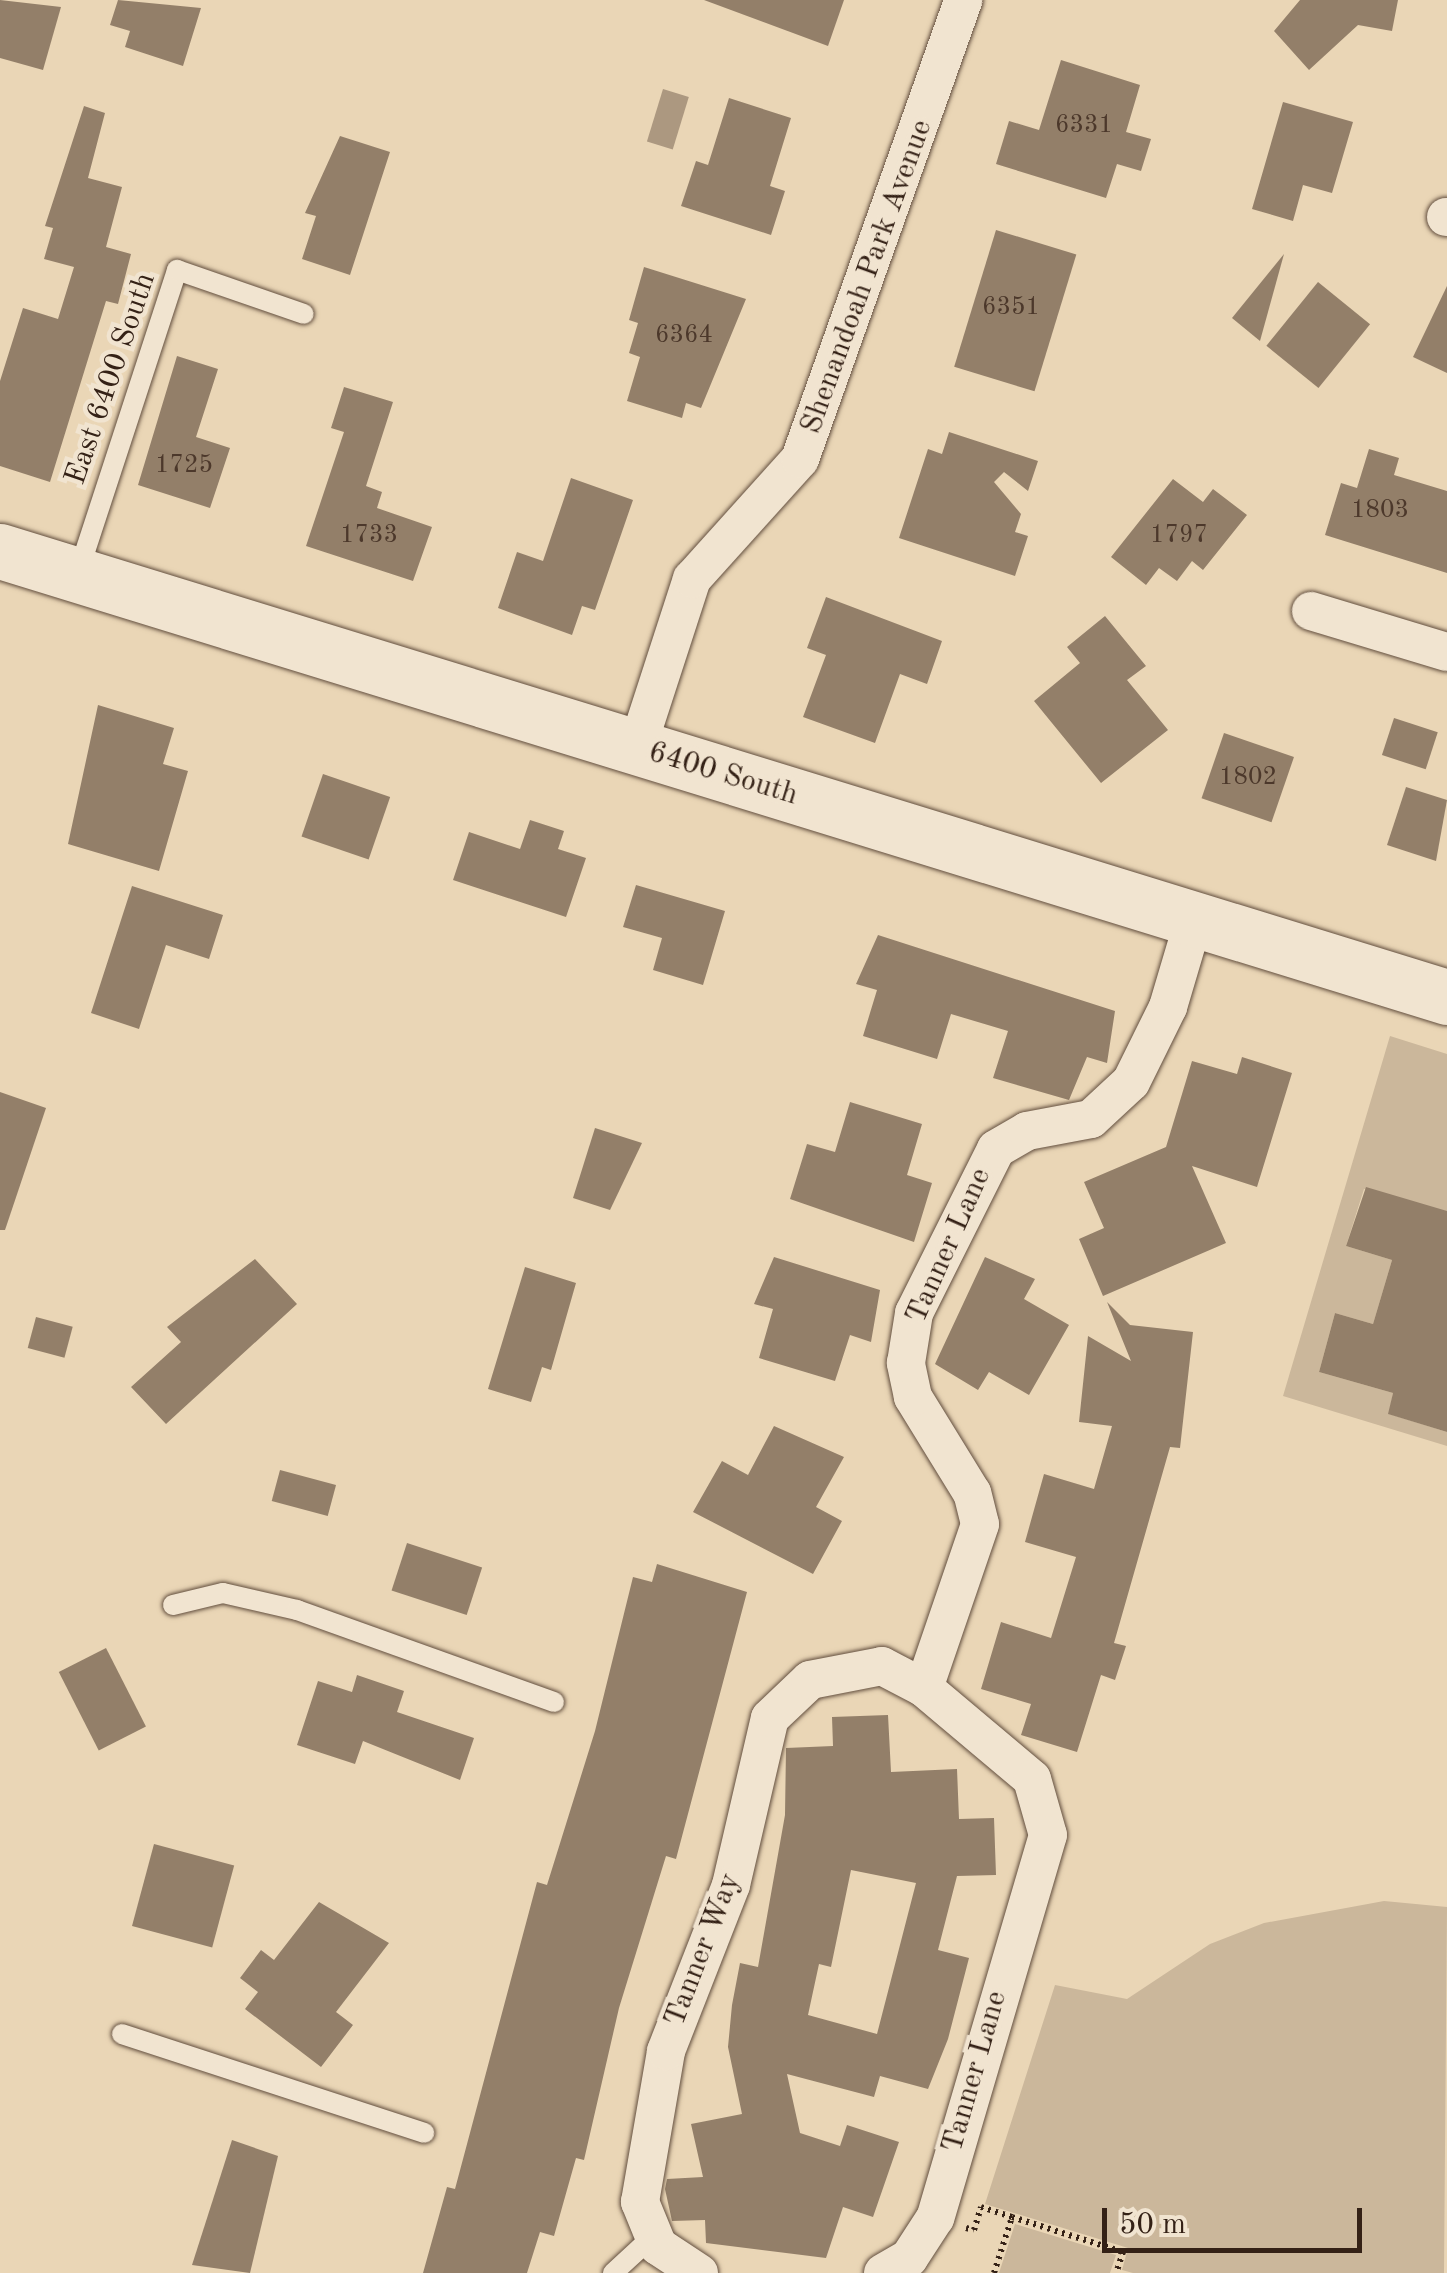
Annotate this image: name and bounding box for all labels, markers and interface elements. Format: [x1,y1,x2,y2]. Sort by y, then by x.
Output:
house number: 6331 [1055,111,1113,141]
street label: Shenandoah Park Avenue [793,115,941,439]
street label: East 6400 South [58,268,164,490]
house number: 6351 [982,293,1040,323]
house number: 6364 [655,321,713,351]
house number: 1725 [155,451,213,481]
house number: 1803 [1351,496,1409,526]
house number: 1733 [340,521,398,551]
house number: 1797 [1150,521,1208,551]
street label: 6400 South [644,734,802,814]
house number: 1802 [1219,763,1277,793]
street label: Tanner Lane [899,1163,999,1329]
street label: Tanner Way [657,1868,749,2032]
street label: Tanner Lane [935,1987,1015,2157]
scale bar [1107,2188,1367,2250]
text: 50 m [1119,2210,1186,2240]

